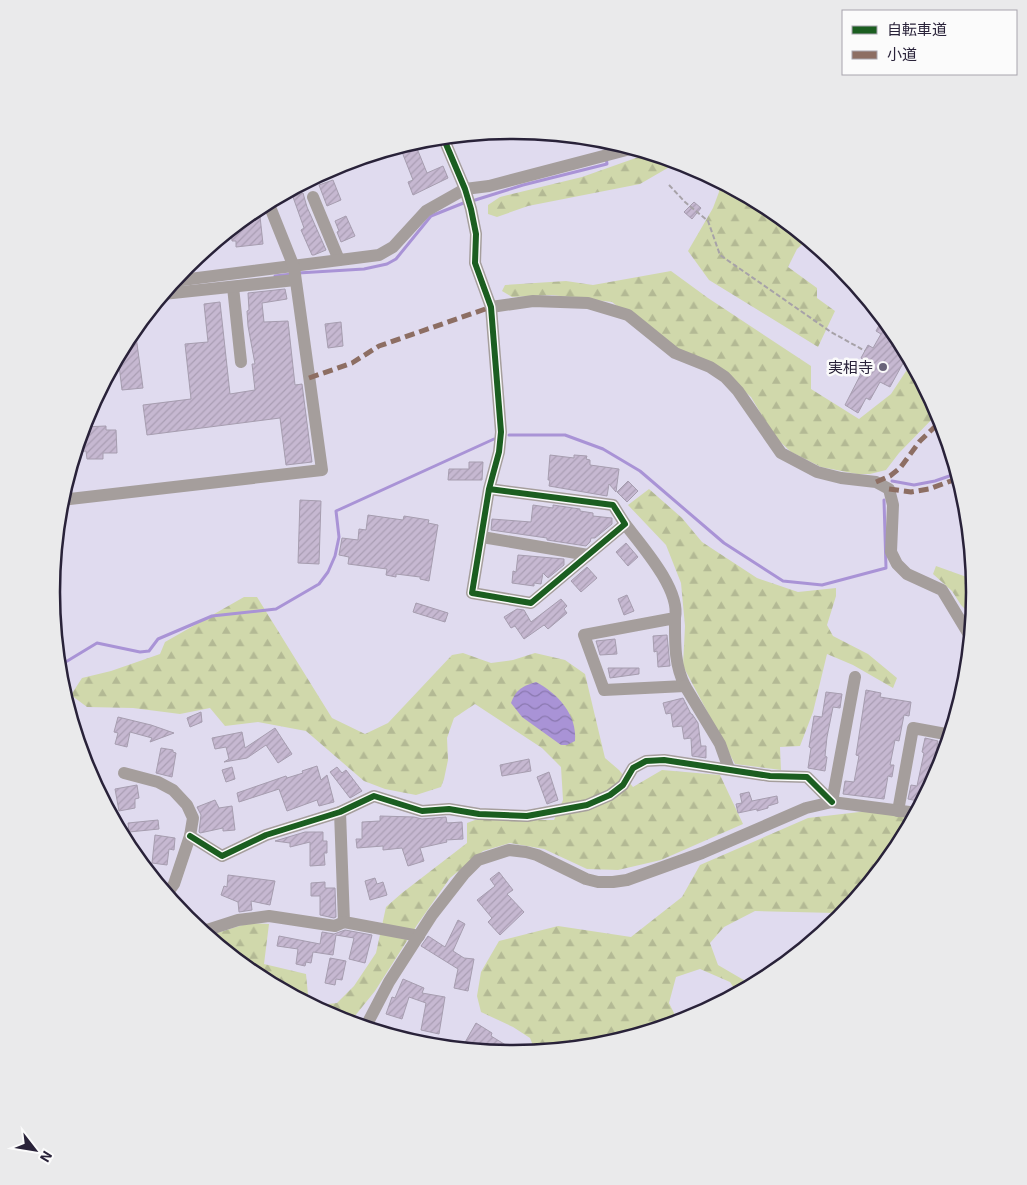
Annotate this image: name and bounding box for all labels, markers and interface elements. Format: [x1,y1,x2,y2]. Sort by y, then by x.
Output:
legend [842,10,1017,75]
text: 自転車道 [887,20,947,38]
text: 小道 [887,45,917,63]
place label: 実相寺 [828,358,873,376]
marker: 実相寺 [877,361,889,373]
north arrow [10,1125,60,1175]
text: N [37,1148,56,1166]

